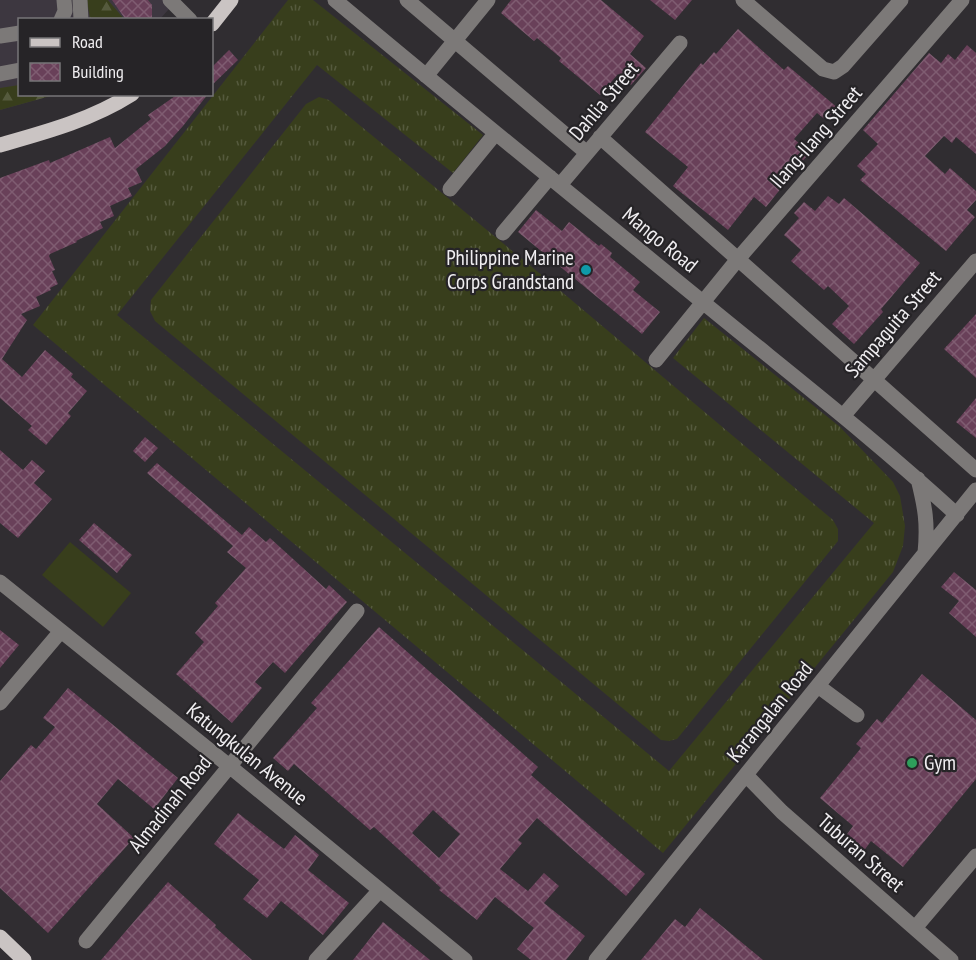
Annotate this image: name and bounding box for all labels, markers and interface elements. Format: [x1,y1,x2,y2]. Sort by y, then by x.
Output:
legend [18,18,213,96]
text: Road [72,30,103,53]
street label: Dahlia Street [563,56,644,146]
text: Building [72,60,124,83]
street label: Ilang-Ilang Street [764,80,868,193]
street label: Mango Road [617,201,704,278]
place label: Philippine Marine Corps Grandstand [446,244,574,295]
marker: Philippine Marine Corps Grandstand [579,263,593,277]
street label: Sampaguita Street [839,264,947,383]
street label: Karangalan Road [721,656,818,768]
street label: Katungkulan Avenue [181,696,313,811]
street label: Almadinah Road [122,749,217,858]
place label: Gym [924,749,956,776]
marker: Gym [905,756,919,770]
street label: Tuburan Street [812,808,910,898]

